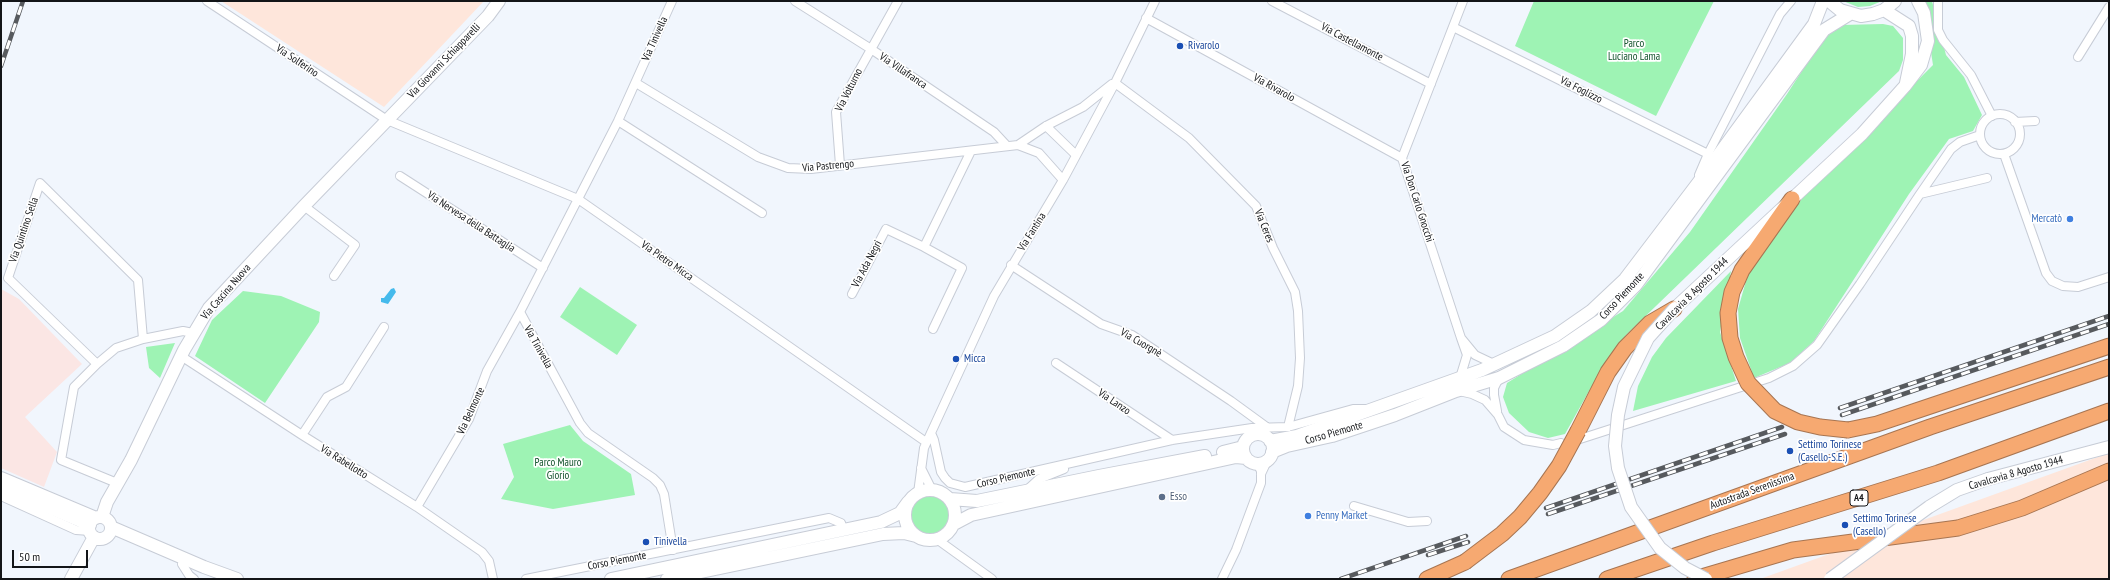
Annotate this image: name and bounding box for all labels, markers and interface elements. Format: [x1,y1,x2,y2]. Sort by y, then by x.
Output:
street label: Via Tinivella [639,15,671,63]
street label: Via Castellamonte [1319,20,1385,64]
street label: Via Giovanni Schiapparelli [405,21,483,101]
park label: Parco Luciano Lama [1608,37,1660,63]
place label: Rivarolo [1188,39,1219,53]
marker: Rivarolo [1175,41,1185,51]
street label: Via Solferino [273,42,321,80]
street label: Via Villafranca [877,50,929,92]
street label: Via Volturno [833,66,865,114]
street label: Via Rivarolo [1251,71,1297,105]
street label: Via Foglizzo [1558,74,1604,106]
street label: Via Pastrengo [802,157,854,175]
street label: Via Don Carlo Gnocchi [1398,160,1436,244]
street label: Via Nervesa della Battaglia [425,189,517,255]
street label: Via Quintino Sella [7,196,41,264]
street label: Via Ceres [1251,207,1277,245]
street label: Via Fantina [1015,210,1049,254]
place label: Mercatò [2031,212,2062,226]
marker: Mercatò [2065,214,2075,224]
street label: Via Pietro Micca [638,238,696,284]
street label: Via Ada Negri [849,238,885,290]
street label: Cavalcavia 8 Agosto 1944 [1653,255,1731,333]
street label: Via Cascina Nuova [198,262,254,322]
street label: Corso Piemonte [1597,270,1647,322]
street label: Via Tinivella [521,323,555,371]
street label: Via Cuorgnè [1118,326,1164,360]
place label: Micca [964,352,985,366]
marker: Micca [951,354,961,364]
street label: Via Belmonte [454,385,488,437]
street label: Via Lanzo [1095,386,1133,418]
street label: Corso Piemonte [1304,418,1364,448]
place label: Settimo Torinese (Casello-S.E.) [1798,438,1862,464]
street label: Via Rabellotto [318,442,370,482]
marker: Settimo Torinese (Casello-S.E.) [1785,446,1795,456]
street label: Cavalcavia 8 Agosto 1944 [1967,453,2065,493]
park label: Parco Mauro Giorio [535,456,581,482]
street label: Corso Piemonte [976,465,1036,491]
street label: Autostrada Serenissima [1708,470,1796,512]
place label: Esso [1170,490,1187,504]
road number: A4 [1850,490,1868,506]
marker: Esso [1157,492,1167,502]
place label: Penny Market [1316,509,1367,523]
marker: Penny Market [1303,511,1313,521]
place label: Settimo Torinese (Casello) [1853,512,1917,538]
marker: Settimo Torinese (Casello) [1840,520,1850,530]
place label: Tinivella [654,535,687,549]
marker: Tinivella [641,537,651,547]
scale bar [14,542,90,568]
text: 50 m [19,549,40,564]
street label: Corso Piemonte [587,549,647,573]

